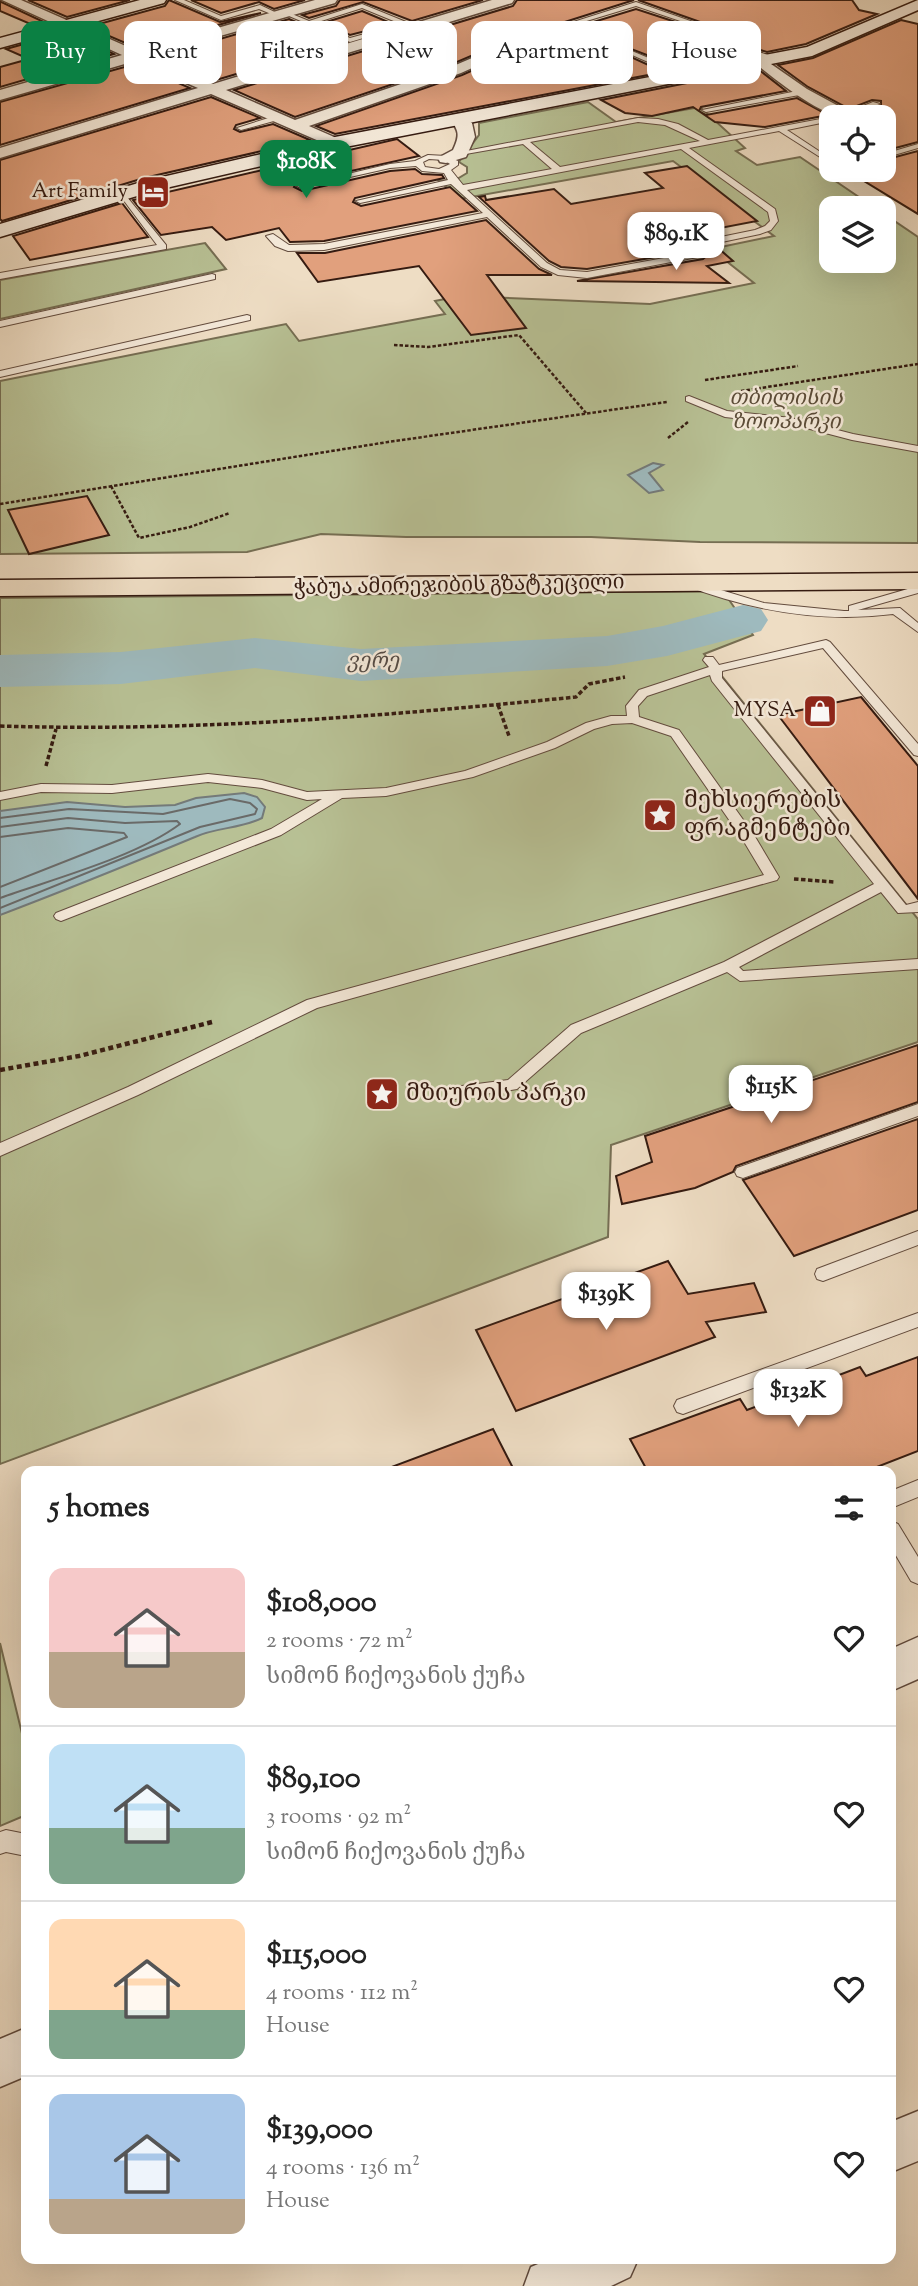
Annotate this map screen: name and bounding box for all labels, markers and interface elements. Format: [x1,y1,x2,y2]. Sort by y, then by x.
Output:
chip: Buy [21,21,110,84]
chip: Rent [124,21,222,84]
chip: Filters [236,21,348,84]
chip: New [362,21,457,84]
chip: Apartment [471,21,633,84]
chip: House [647,21,761,84]
map controls [819,105,896,273]
button: locate [819,105,896,182]
pin: $108K [257,140,355,200]
text: $108K [276,146,336,179]
hotel icon: Art Family [134,173,172,211]
place label: Art Family [31,177,129,207]
button: layers [819,196,896,273]
pin: $89.1K [619,212,733,272]
text: $89.1K [643,218,709,251]
park label: თბილისის ზოოპარკი [729,384,844,438]
street label: ჭაბუა ამირეჯიბის გზატკეცილი [293,568,625,604]
water label: ვერე [347,647,400,677]
shop icon: MYSA [801,692,839,730]
place label: MYSA [733,696,796,726]
place label: მეხსიერების ფრაგმენტები [684,784,851,846]
place icon: მეხსიერების ფრაგმენტები [641,796,679,834]
pin: $115K [722,1066,820,1125]
text: $115K [745,1071,797,1104]
place icon: მზიურის პარკი [363,1075,401,1113]
place label: მზიურის პარკი [406,1077,586,1111]
pin: $139K [557,1272,655,1332]
text: $139K [578,1278,635,1311]
pin: $132K [749,1370,847,1429]
text: $132K [770,1375,826,1408]
text: 5 homes [49,1487,150,1530]
icon: filters [830,1489,868,1527]
text: $108,000 [266,1582,377,1625]
icon: home [105,1596,189,1680]
icon: heart [830,1619,868,1657]
text: 2 rooms · 72 m² [266,1625,413,1658]
text: სიმონ ჩიქოვანის ქუჩა [266,1661,526,1694]
text: $89,100 [266,1758,361,1801]
icon: home [105,1772,189,1856]
icon: heart [830,1795,868,1833]
text: 3 rooms · 92 m² [266,1801,411,1834]
text: სიმონ ჩიქოვანის ქუჩა [266,1837,526,1870]
text: $115,000 [266,1934,367,1977]
icon: home [105,1947,189,2031]
icon: heart [830,1970,868,2008]
text: 4 rooms · 112 m² [266,1977,418,2010]
text: House [266,2010,330,2043]
text: $139,000 [266,2109,373,2152]
icon: home [105,2122,189,2206]
icon: heart [830,2145,868,2183]
text: 4 rooms · 136 m² [266,2152,420,2185]
text: House [266,2185,330,2218]

